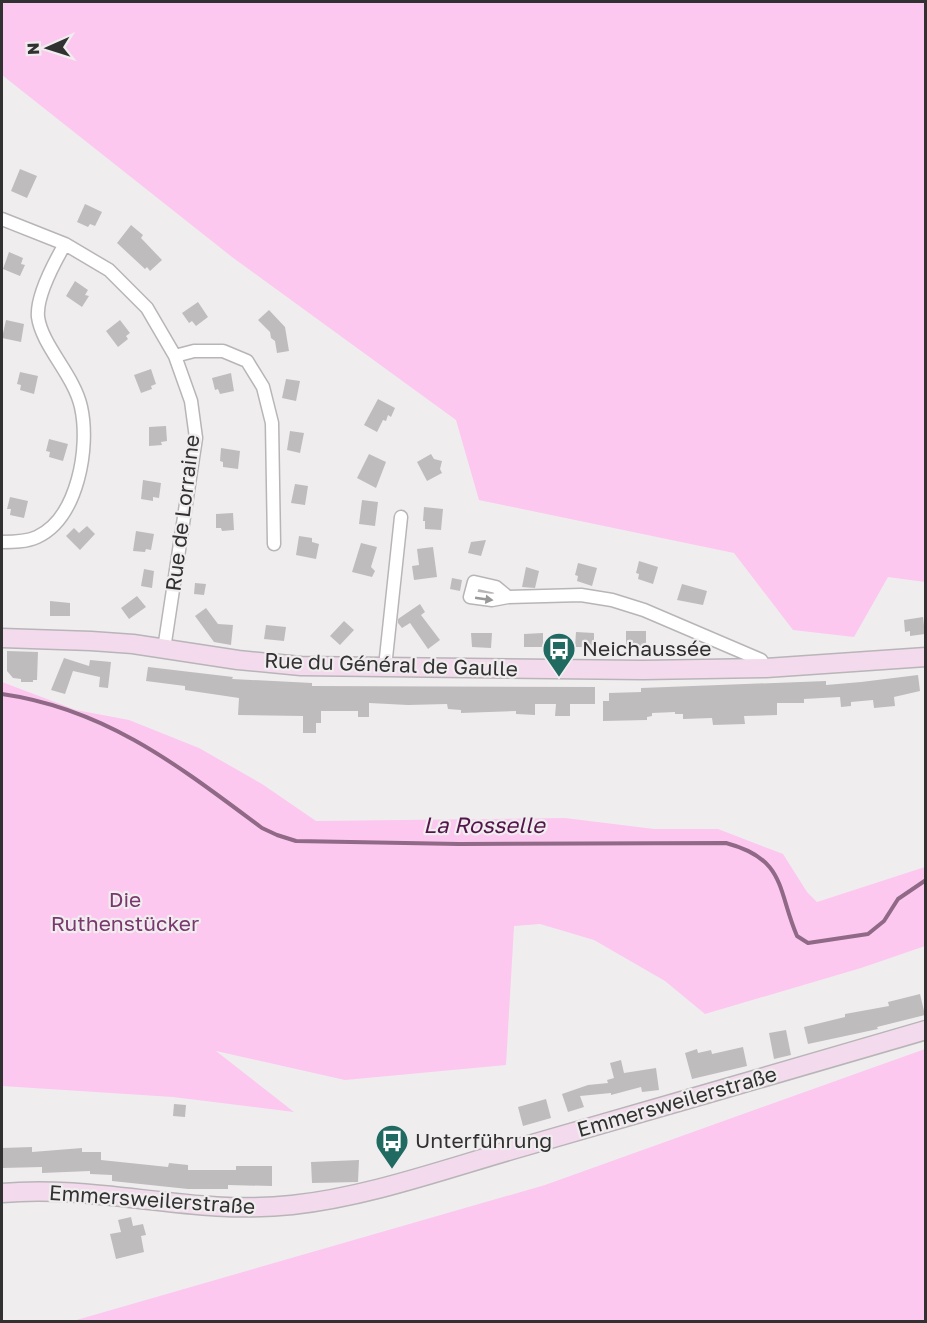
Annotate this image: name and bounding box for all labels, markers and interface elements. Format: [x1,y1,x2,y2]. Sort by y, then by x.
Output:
north arrow [18,18,78,78]
text: N [23,42,43,55]
street label: Rue de Lorraine [160,433,205,593]
one-way arrow [474,594,493,603]
bus stop icon: Neichaussée [541,631,577,678]
place label: Neichaussée [582,635,711,661]
street label: Rue du Général de Gaulle [264,647,518,681]
water label: La Rosselle [423,811,547,838]
park label: Die Ruthenstücker [51,886,199,936]
street label: Emmersweilerstraße [574,1060,780,1142]
bus stop icon: Unterführung [374,1123,410,1170]
place label: Unterführung [415,1127,552,1153]
street label: Emmersweilerstraße [48,1179,256,1219]

